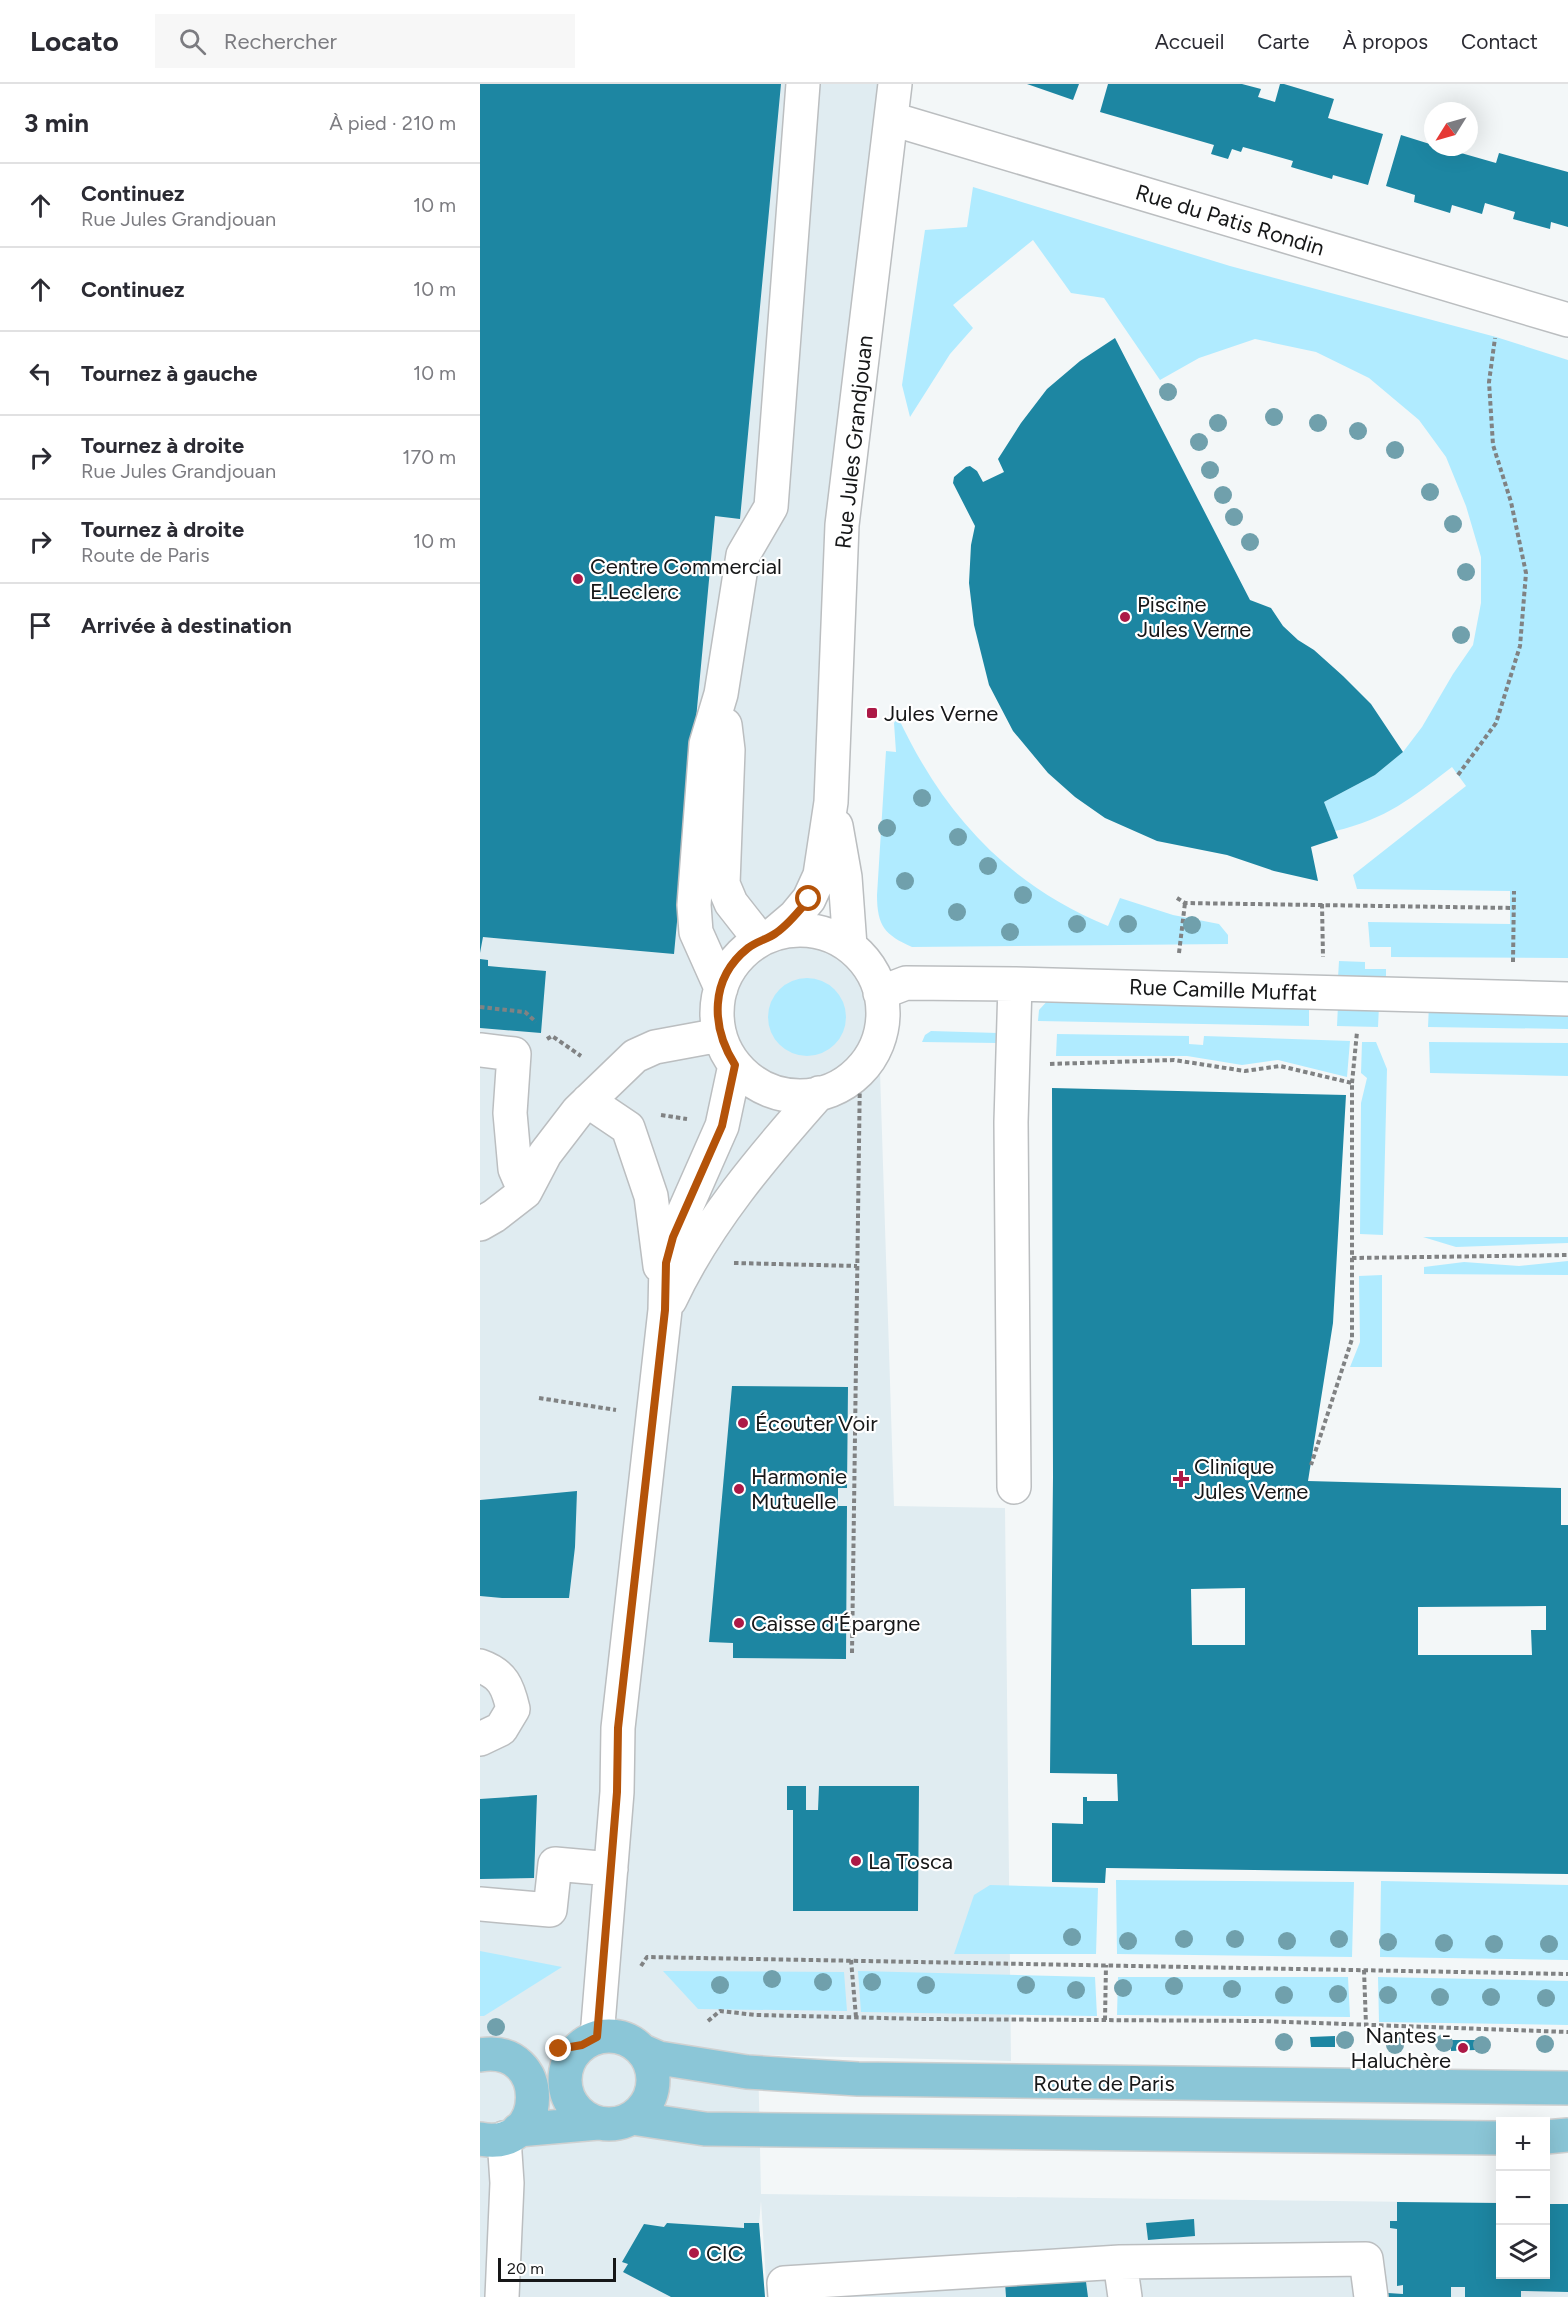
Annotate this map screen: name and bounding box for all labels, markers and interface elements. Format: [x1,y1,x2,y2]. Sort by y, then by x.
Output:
search box [155,14,575,68]
text: Locato [30,24,119,58]
icon: search [176,25,209,58]
text: Rechercher [224,28,337,55]
text: Accueil [1155,29,1224,54]
text: Carte [1257,29,1310,54]
text: À propos [1343,29,1428,54]
text: Contact [1461,29,1538,54]
north arrow [1424,102,1478,156]
text: 3 min [24,107,89,139]
text: À pied · 210 m [329,111,456,135]
street label: Rue du Patis Rondin [1132,178,1328,262]
text: Continuez [81,180,185,207]
icon: ahead [24,189,57,222]
text: 10 m [413,193,456,217]
text: Rue Jules Grandjouan [81,207,276,231]
icon: ahead [24,273,57,306]
text: Continuez [81,276,185,303]
text: 10 m [413,277,456,301]
street label: Rue Jules Grandjouan [829,334,879,550]
icon: left [24,357,57,390]
text: Tournez à gauche [81,360,257,387]
text: 10 m [413,361,456,385]
text: Tournez à droite [81,432,244,459]
icon: right [24,441,57,474]
text: 170 m [402,445,456,469]
text: Rue Jules Grandjouan [81,459,276,483]
text: Tournez à droite [81,516,244,543]
icon: right [24,525,57,558]
text: 10 m [413,529,456,553]
text: Route de Paris [81,543,210,567]
place label: Centre Commercial E.Leclerc [590,553,782,605]
marker: Centre Commercial E.Leclerc [571,572,585,586]
place label: Piscine Jules Verne [1137,591,1251,643]
icon: arrive [24,609,57,642]
marker: Piscine Jules Verne [1118,610,1132,624]
text: Arrivée à destination [81,612,292,639]
place label: Jules Verne [884,700,998,727]
marker: Jules Verne [865,706,879,720]
route start [795,885,821,911]
street label: Rue Camille Muffat [1129,973,1317,1007]
place label: Écouter Voir [755,1410,878,1437]
marker: Écouter Voir [736,1416,750,1430]
place label: Clinique Jules Verne [1194,1453,1308,1505]
place label: Harmonie Mutuelle [751,1463,847,1515]
marker: Clinique Jules Verne [1172,1470,1190,1488]
marker: Harmonie Mutuelle [732,1482,746,1496]
place label: Caisse d'Épargne [751,1610,920,1637]
marker: Caisse d'Épargne [732,1616,746,1630]
place label: La Tosca [868,1848,953,1875]
marker: La Tosca [849,1854,863,1868]
place label: Nantes - Haluchère [1350,2022,1451,2074]
route end [545,2035,571,2061]
marker: Nantes - Haluchère [1456,2041,1470,2055]
street label: Route de Paris [1033,2070,1175,2097]
map controls [1496,2117,1550,2279]
button: + [1496,2117,1550,2171]
button: − [1496,2171,1550,2225]
button: layers [1496,2225,1550,2279]
place label: CIC [706,2240,744,2267]
marker: CIC [687,2246,701,2260]
scale bar [498,2255,616,2282]
text: 20 m [507,2259,544,2278]

